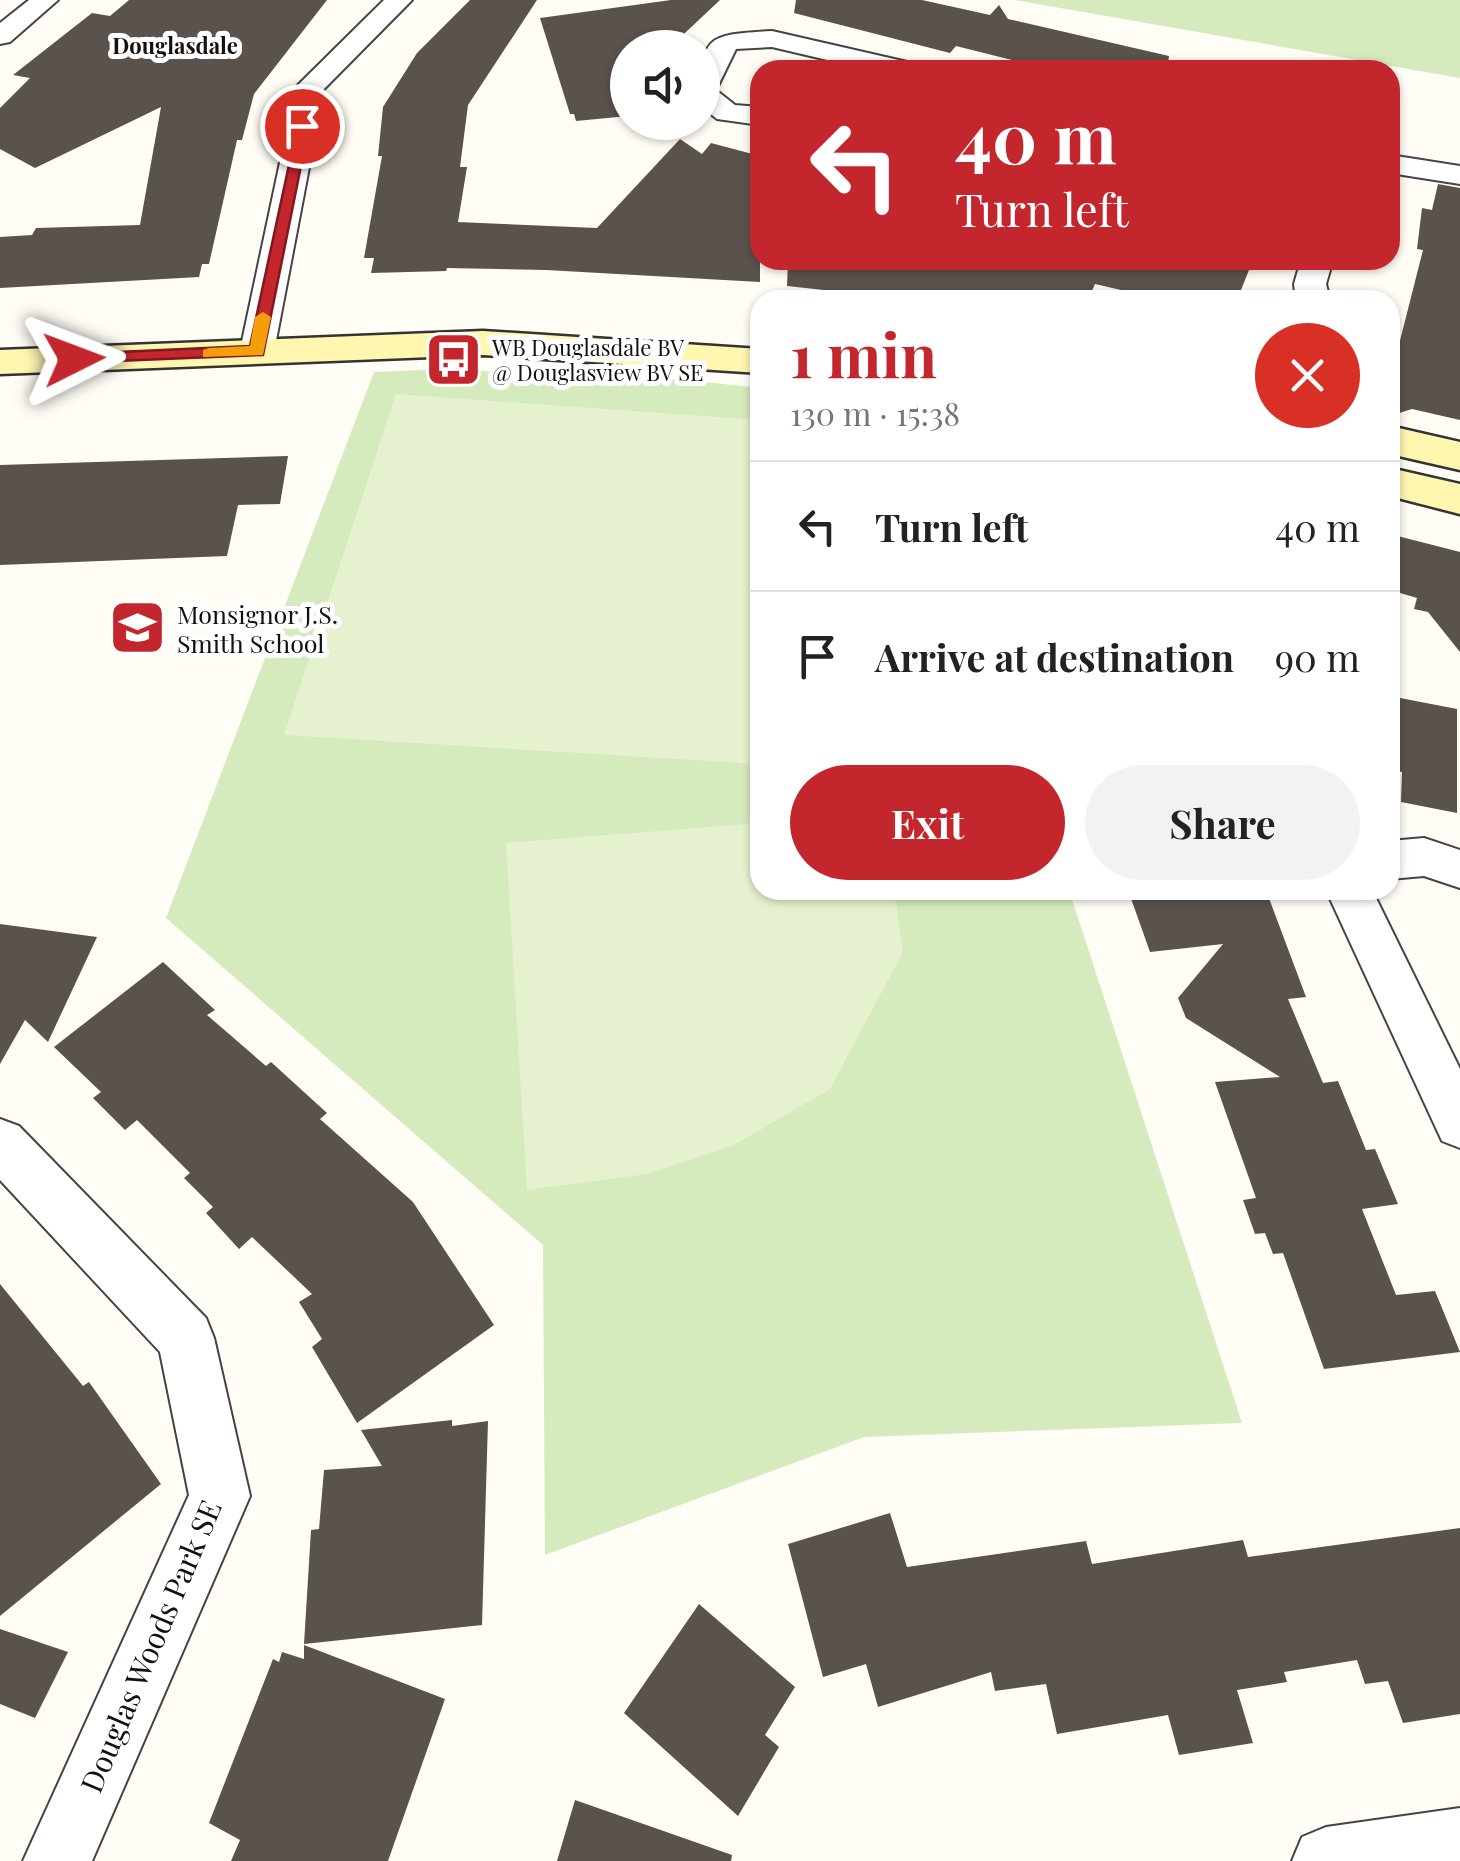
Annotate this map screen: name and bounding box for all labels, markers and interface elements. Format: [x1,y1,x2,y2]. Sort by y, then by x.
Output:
district label: Douglasdale [112,30,238,60]
map controls [610,30,720,140]
button: sound [610,30,720,140]
pin [260,84,345,169]
text: 40 m [955,88,1117,182]
icon: arrive [275,99,330,154]
icon: left [790,100,920,230]
text: Turn left [955,178,1129,238]
position arrow [22,307,126,411]
text: 1 min [790,313,937,393]
button: close [1255,323,1360,428]
bus stop icon: WB Douglasdale BV @ Douglasview BV SE [423,330,483,390]
place label: WB Douglasdale BV @ Douglasview BV SE [491,332,704,387]
text: 130 m · 15:38 [790,391,960,434]
icon: left [790,499,845,554]
text: Turn left [875,501,1028,552]
text: 40 m [1275,501,1360,552]
school or university icon: Monsignor J.S. Smith School [108,597,168,657]
place label: Monsignor J.S. Smith School [177,597,338,659]
icon: arrive [790,629,845,684]
text: Arrive at destination [875,631,1234,682]
text: 90 m [1275,631,1360,682]
button: Exit [790,765,1065,880]
button: Share [1085,765,1360,880]
street label: Douglas Woods Park SE [70,1494,230,1798]

